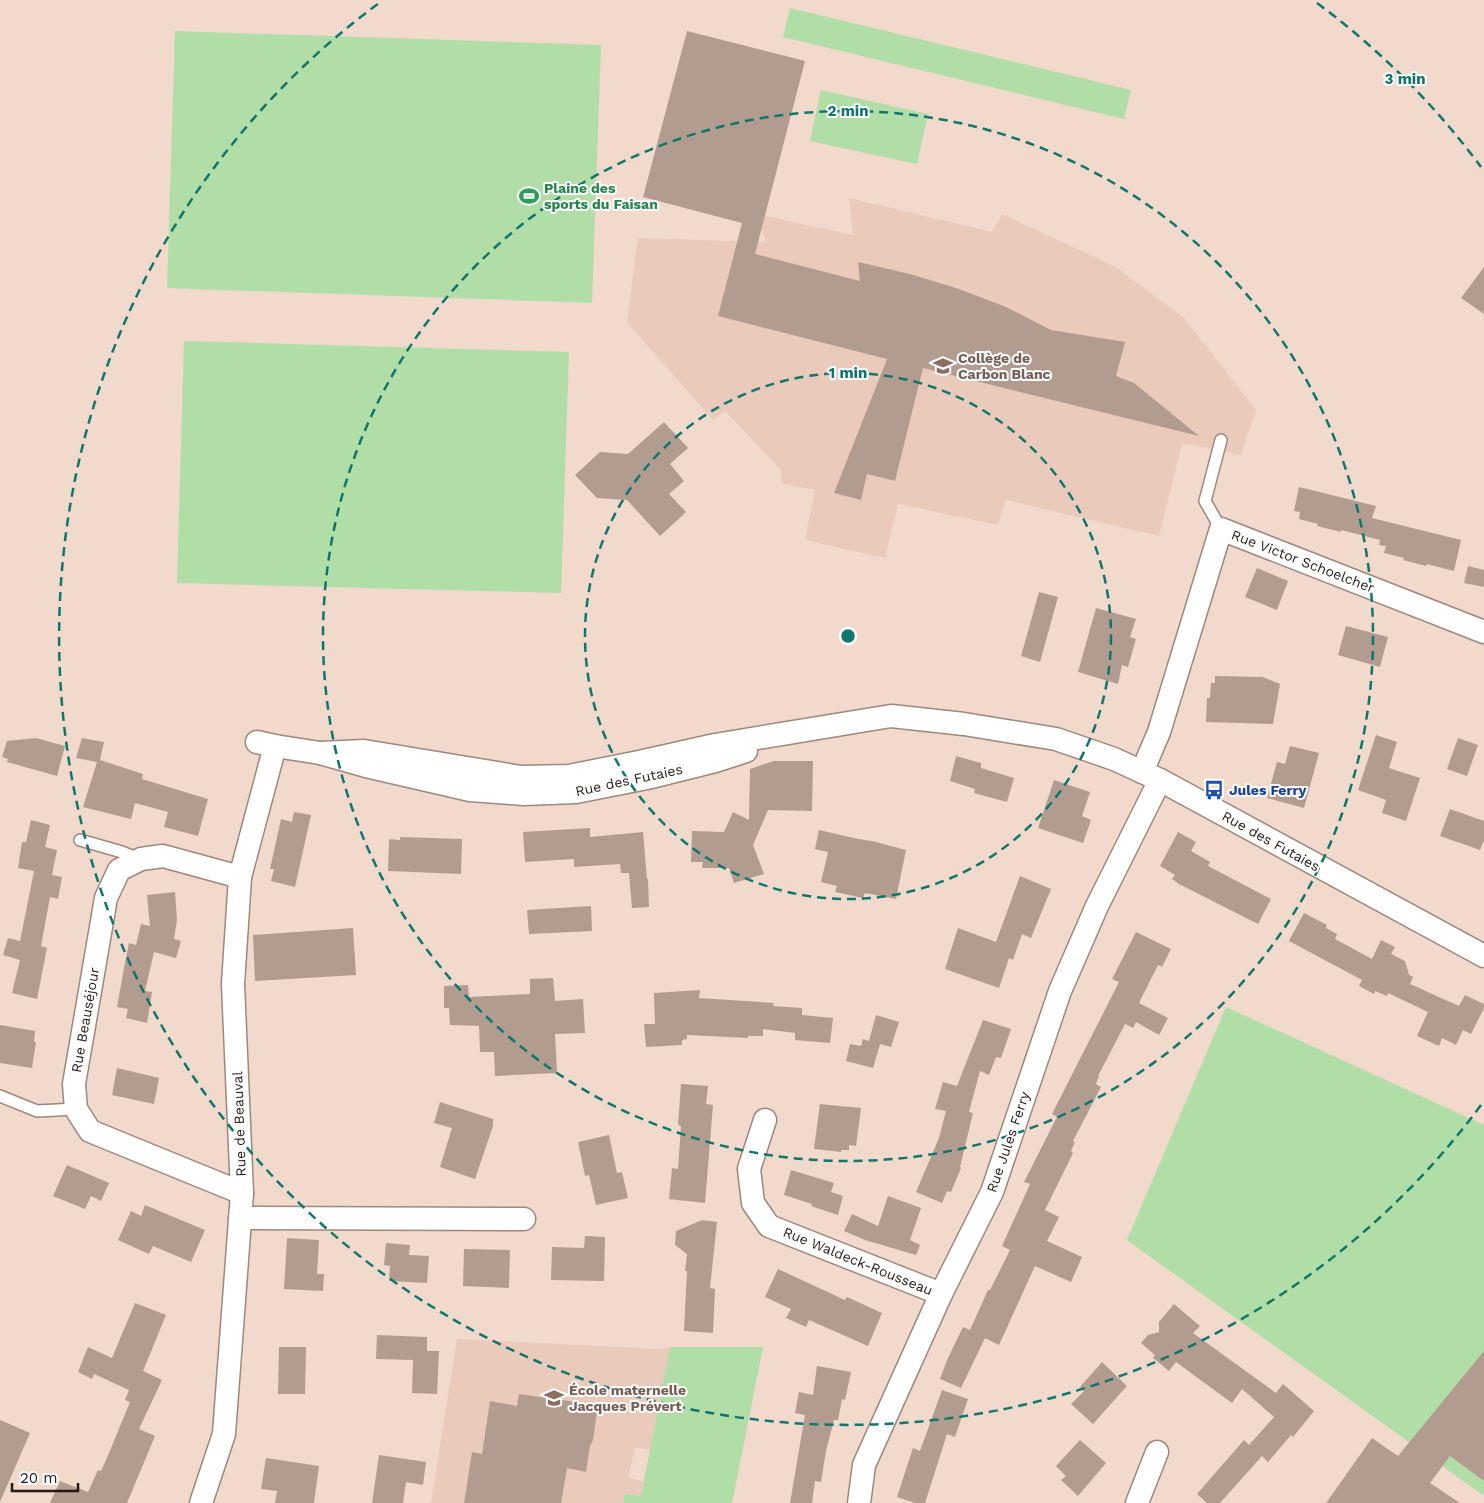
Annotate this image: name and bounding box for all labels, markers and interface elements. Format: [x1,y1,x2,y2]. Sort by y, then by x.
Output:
text: 3 min [1385,70,1425,88]
text: 2 min [827,102,869,120]
place label: Plaine des sports du Faisan [544,180,658,212]
sports icon: Plaine des sports du Faisan [518,185,540,207]
place label: Collège de Carbon Blanc [958,350,1051,382]
school or university icon: Collège de Carbon Blanc [932,355,954,377]
text: 1 min [829,364,867,382]
street label: Rue Victor Schoelcher [1229,526,1377,596]
centre of rings [839,627,857,645]
street label: Rue des Futaies [574,761,684,799]
bus stop icon: Jules Ferry [1203,779,1225,801]
place label: Jules Ferry [1229,782,1306,798]
street label: Rue des Futaies [1219,808,1323,874]
street label: Rue Beauséjour [68,966,102,1074]
street label: Rue de Beauval [229,1070,249,1177]
street label: Rue Jules Ferry [983,1089,1033,1195]
street label: Rue Waldeck-Rousseau [781,1224,935,1298]
place label: École maternelle Jacques Prévert [569,1382,686,1414]
school or university icon: École maternelle Jacques Prévert [543,1387,565,1409]
scale bar [12,1460,79,1492]
text: 20 m [20,1469,58,1487]

